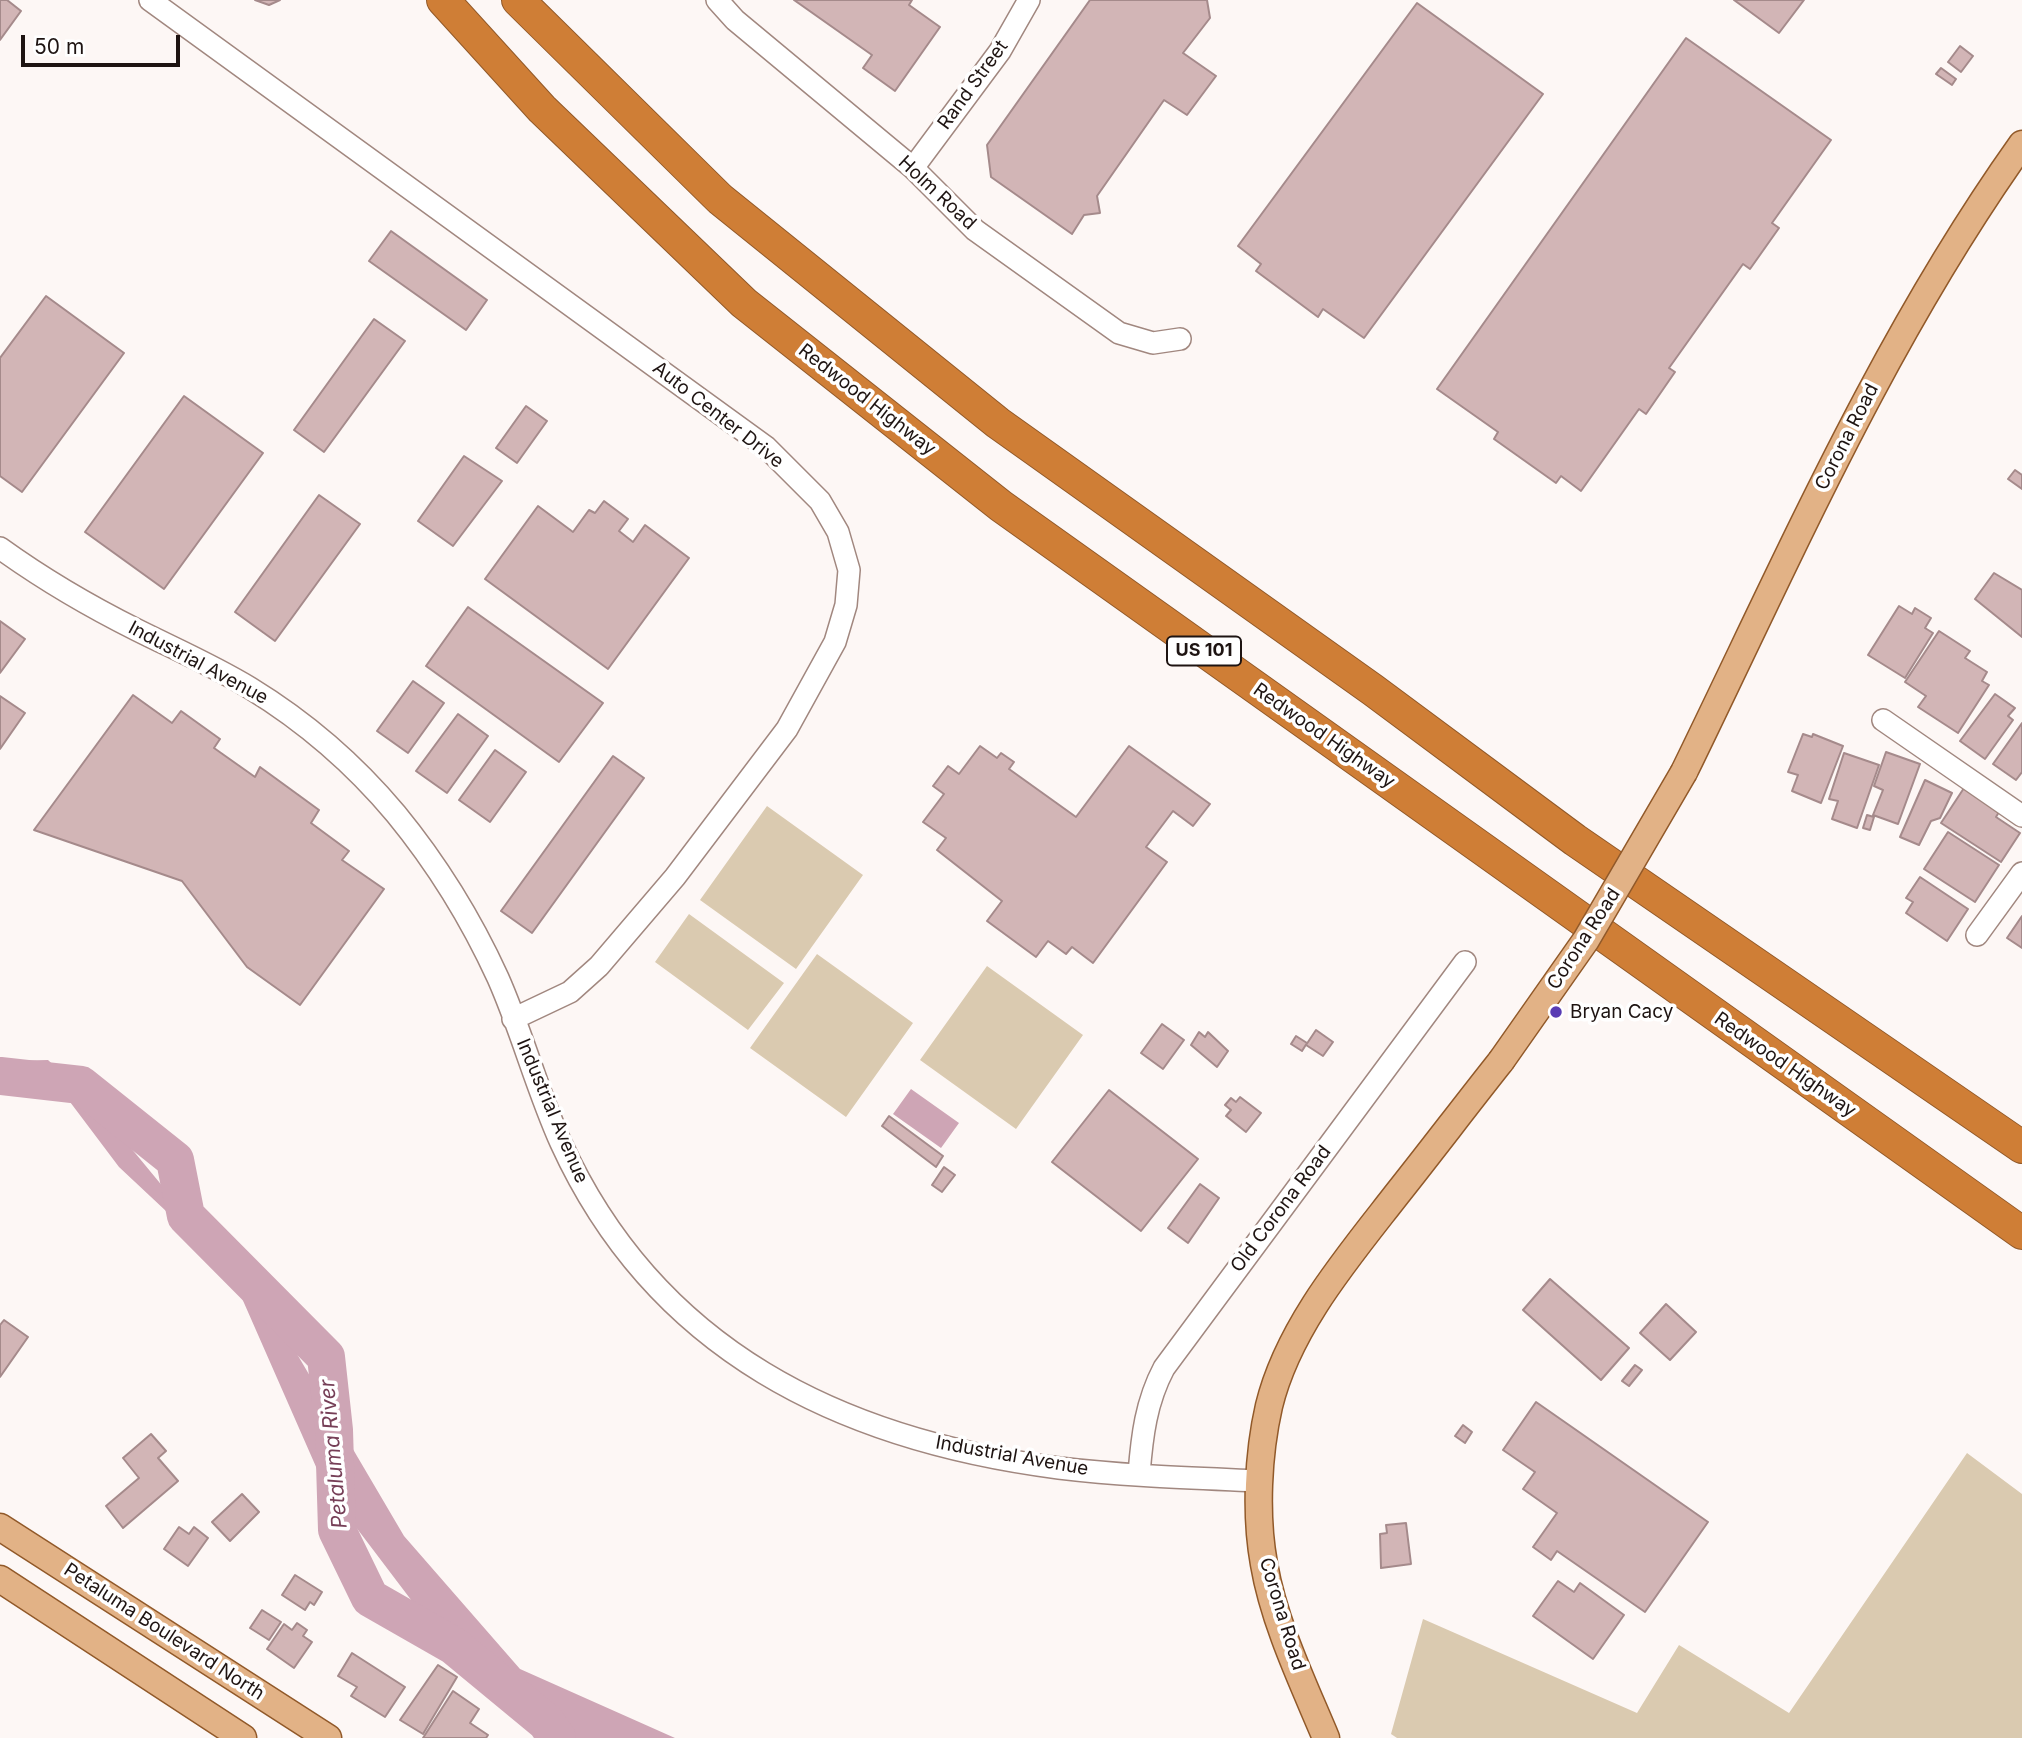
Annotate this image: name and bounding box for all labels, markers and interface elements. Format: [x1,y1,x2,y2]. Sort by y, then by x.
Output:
scale bar [24,21,184,65]
text: 50 m [34,34,84,59]
street label: Rand Street [933,36,1013,134]
street label: Holm Road [893,151,981,235]
street label: Redwood Highway [794,339,940,461]
street label: Auto Center Drive [648,357,788,473]
street label: Corona Road [1810,380,1884,494]
street label: Industrial Avenue [124,617,272,709]
road number: US 101 [1167,636,1241,666]
street label: Redwood Highway [1249,679,1399,793]
street label: Corona Road [1543,884,1625,994]
place label: Bryan Cacy [1570,1001,1673,1023]
marker: Bryan Cacy [1548,1004,1564,1020]
street label: Redwood Highway [1710,1008,1860,1122]
street label: Industrial Avenue [511,1035,593,1187]
street label: Old Corona Road [1226,1141,1336,1277]
water label: Petaluma River [315,1378,353,1530]
street label: Industrial Avenue [934,1431,1090,1481]
street label: Corona Road [1254,1555,1310,1673]
street label: Petaluma Boulevard North [59,1559,269,1705]

